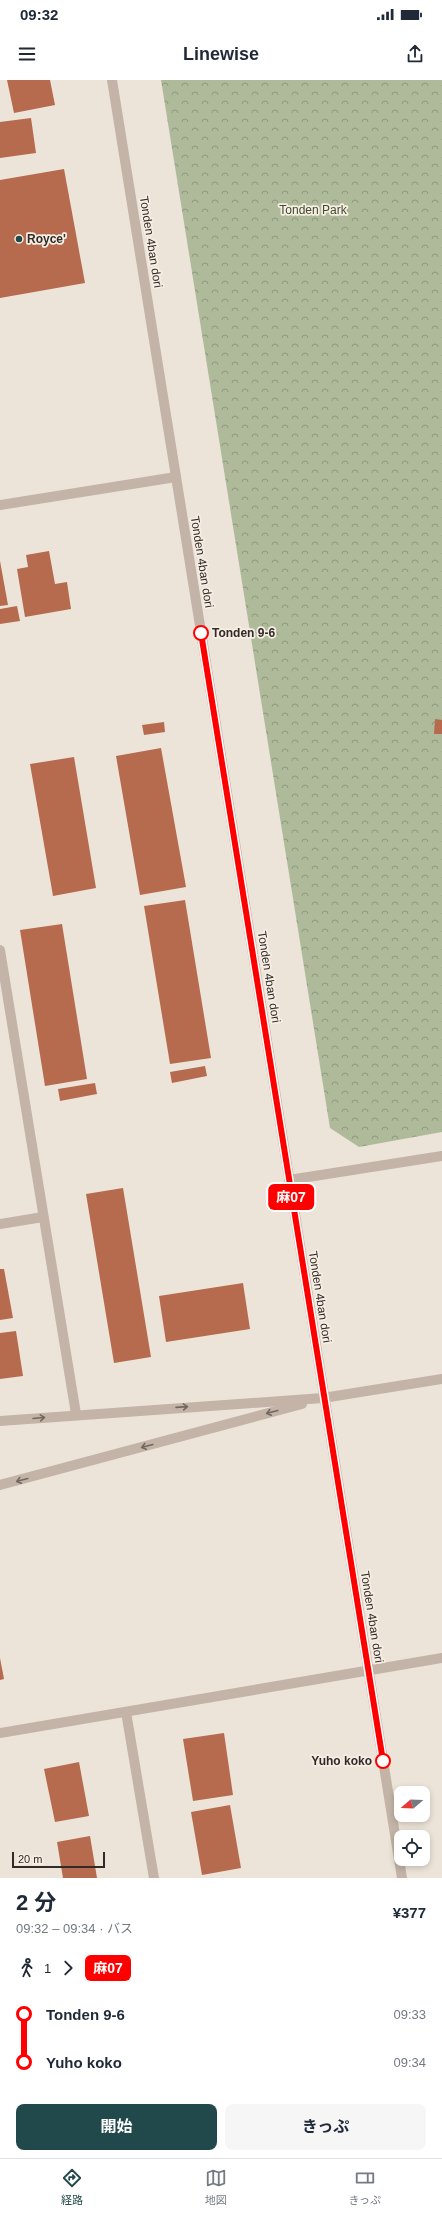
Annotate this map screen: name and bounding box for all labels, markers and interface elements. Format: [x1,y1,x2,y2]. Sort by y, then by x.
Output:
text: 09:32 [20,6,58,23]
icon: menu [16,43,38,65]
icon: share [404,43,426,65]
text: Linewise [183,44,259,64]
street label: Tonden 4ban dori [137,195,165,289]
park label: Tonden Park [279,203,348,217]
place label: Royce' [27,232,66,246]
marker: Royce' [14,234,24,244]
street label: Tonden 4ban dori [188,515,216,609]
marker: Tonden 9-6 [193,625,209,641]
place label: Tonden 9-6 [212,626,275,640]
street label: Tonden 4ban dori [255,930,283,1024]
line badge: 麻07 [268,1184,314,1210]
text: 麻07 [276,1189,306,1205]
street label: Tonden 4ban dori [306,1250,334,1344]
one-way arrow [175,1404,188,1411]
one-way arrow [266,1409,279,1416]
one-way arrow [32,1414,45,1421]
one-way arrow [141,1443,154,1450]
one-way arrow [15,1477,28,1484]
street label: Tonden 4ban dori [358,1570,386,1664]
marker: Yuho koko [375,1753,391,1769]
place label: Yuho koko [311,1754,372,1768]
north arrow [394,1786,430,1822]
map controls [394,1786,430,1866]
button: locate [394,1830,430,1866]
scale bar [12,1850,105,1869]
text: 20 m [18,1853,42,1865]
text: 2 分 [16,1890,56,1915]
text: ¥377 [393,1904,426,1921]
text: 09:32 – 09:34 · バス [16,1921,133,1936]
icon: walk [16,1957,38,1979]
icon: forward [57,1957,79,1979]
text: 麻07 [93,1960,123,1976]
text: 1 [44,1961,51,1976]
text: Tonden 9-6 [46,2006,125,2023]
text: 09:33 [393,2007,426,2022]
text: Yuho koko [46,2054,122,2071]
text: 09:34 [393,2055,426,2070]
button: 開始 [16,2104,217,2150]
button: きっぷ [225,2104,426,2150]
tab: 経路 [61,2167,83,2207]
tab: 地図 [205,2167,227,2207]
tab: きっぷ [349,2167,381,2207]

